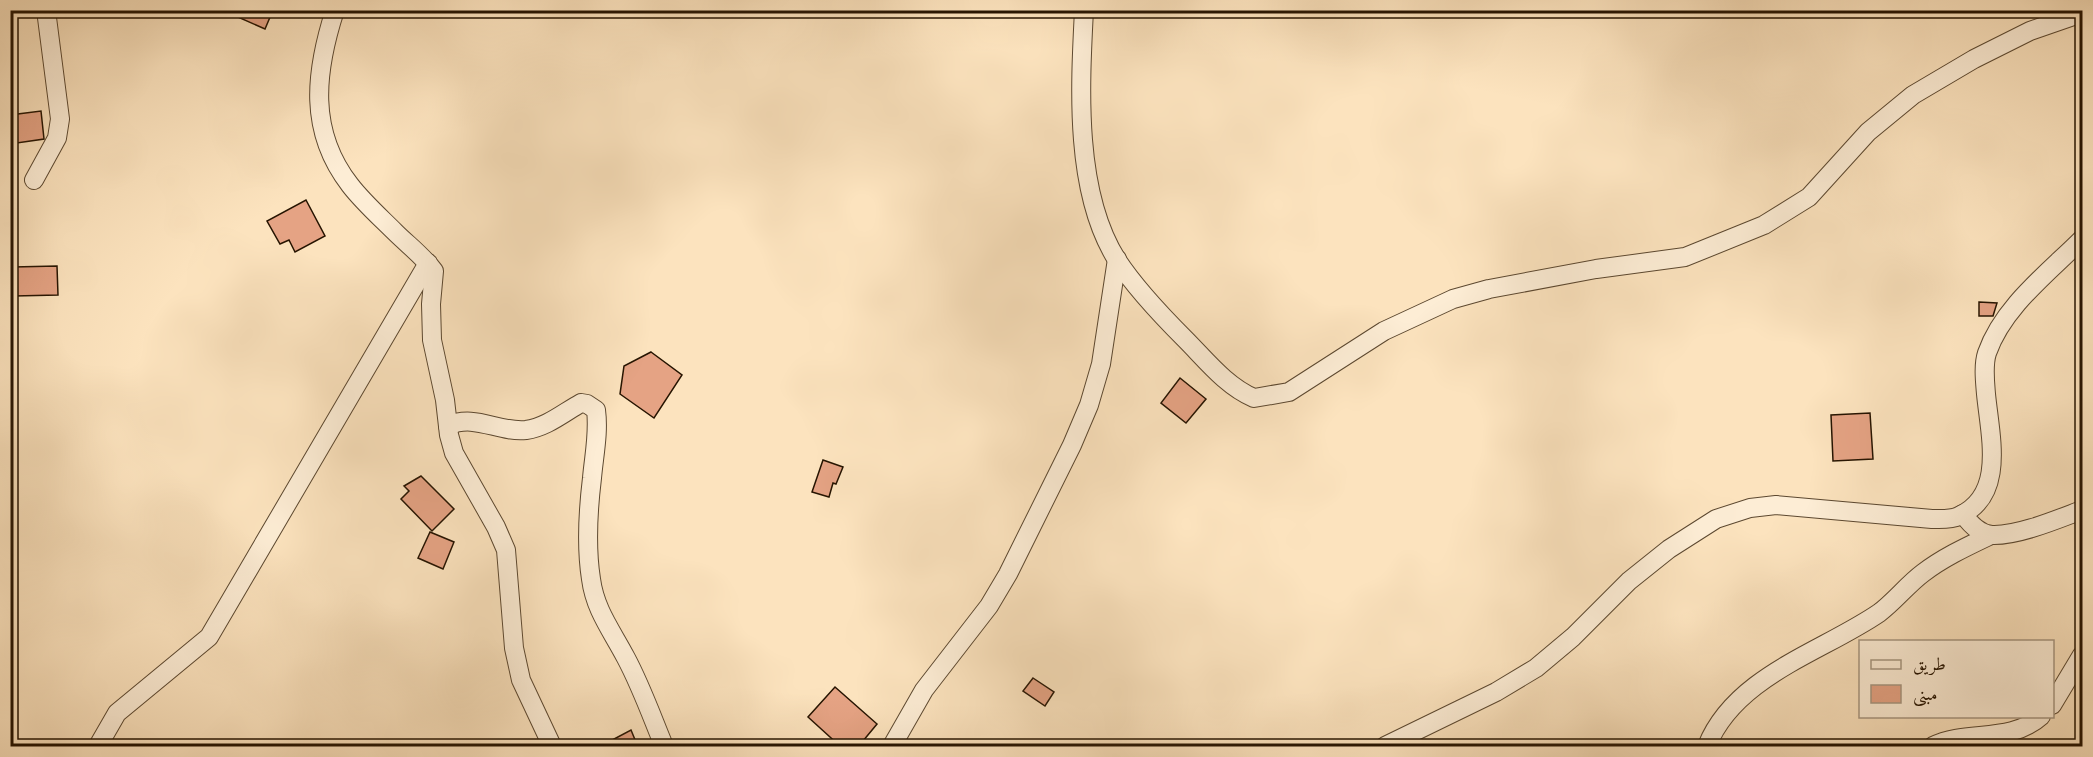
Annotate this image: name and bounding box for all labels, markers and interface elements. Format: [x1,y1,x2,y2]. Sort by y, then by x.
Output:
legend [1859,640,2054,718]
text: طريق [1913,653,1946,676]
text: مبنى [1913,683,1938,707]

